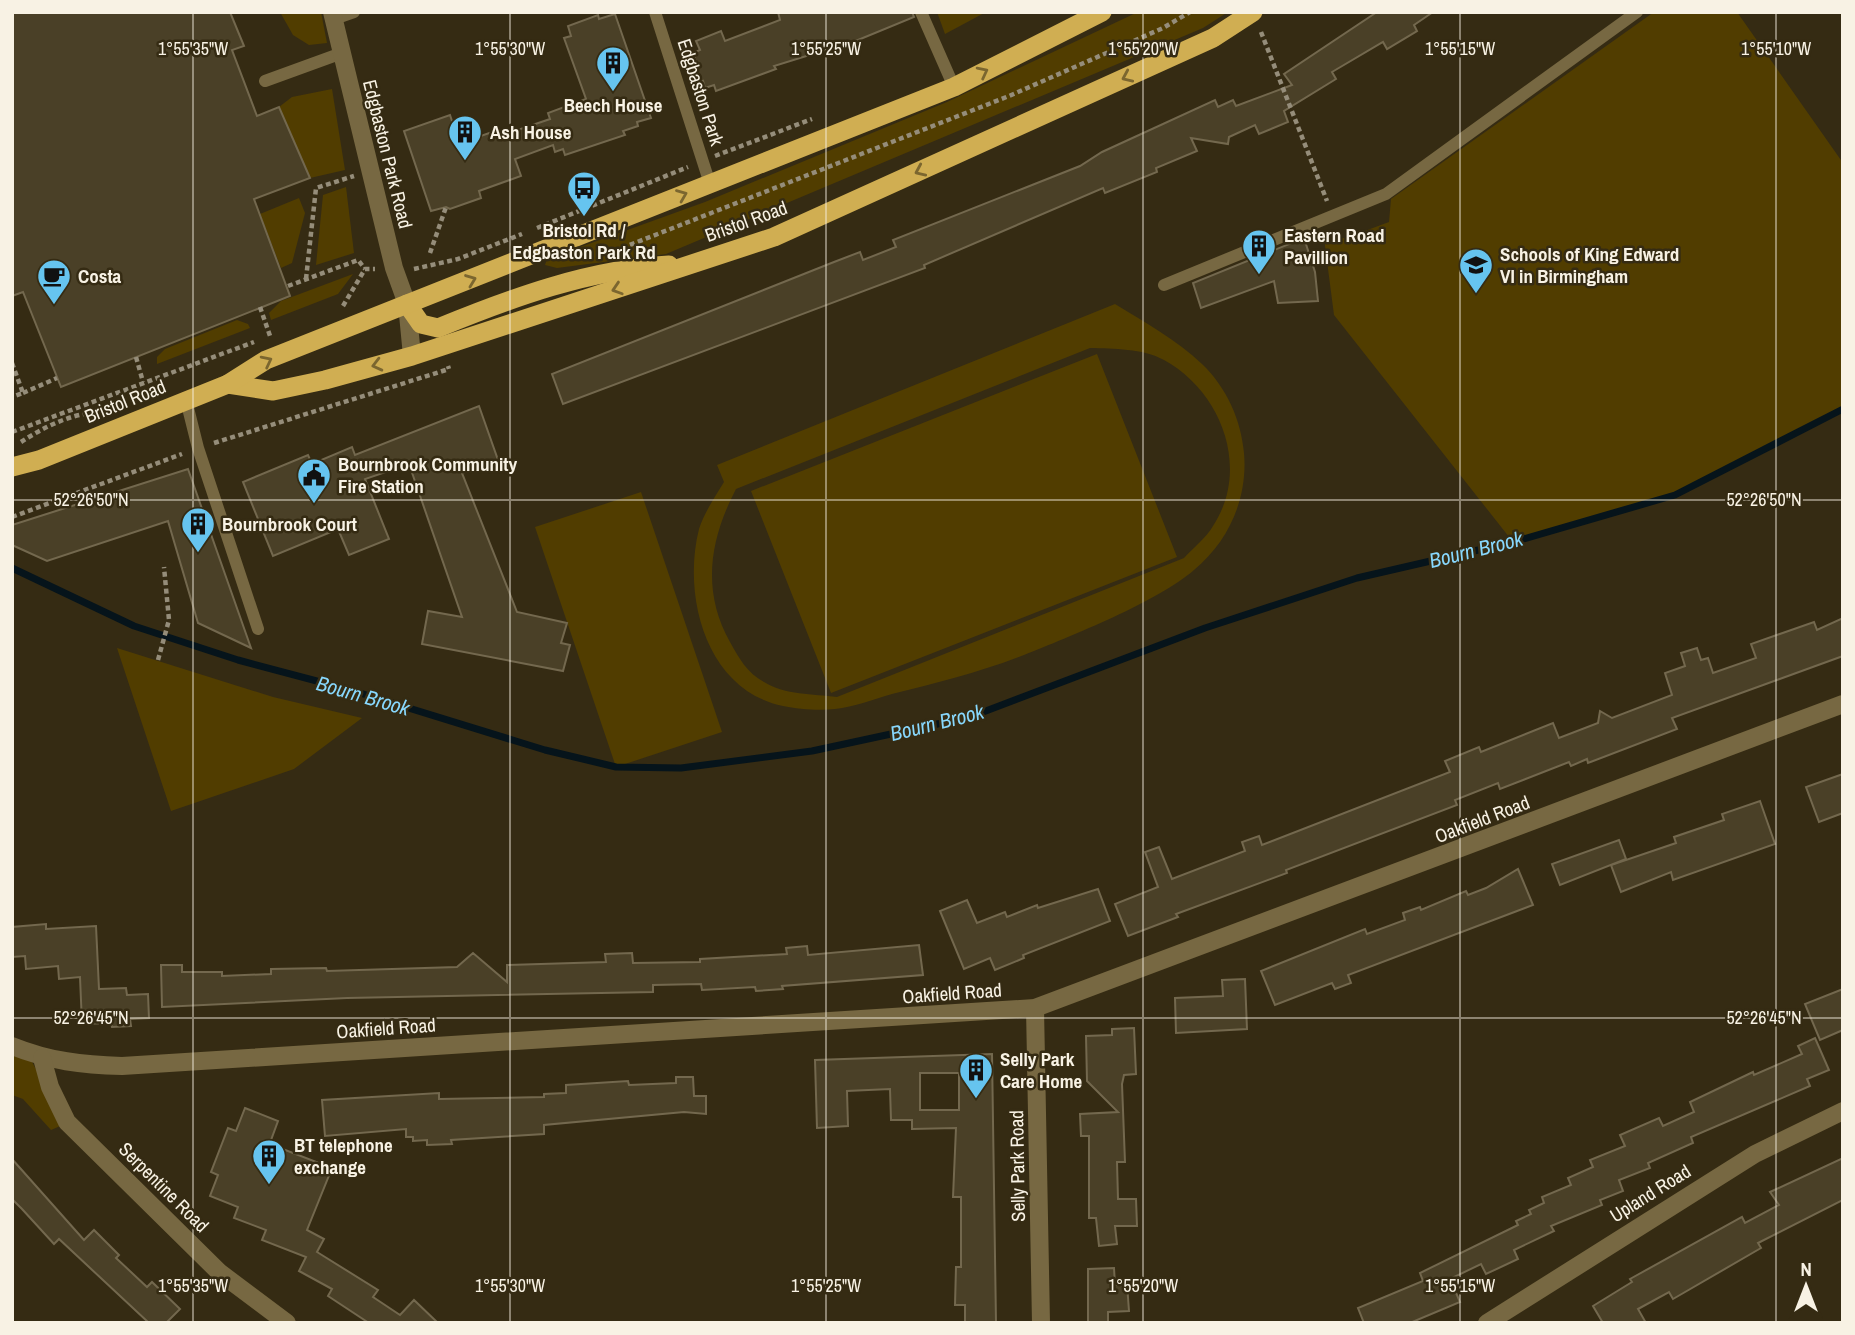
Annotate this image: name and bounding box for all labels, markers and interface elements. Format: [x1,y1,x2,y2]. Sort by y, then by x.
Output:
street label: Edgbaston Park [672,35,731,149]
text: 1°55'35"W [158,36,228,61]
text: 1°55'30"W [475,36,545,61]
text: 1°55'25"W [791,36,861,61]
text: 1°55'20"W [1108,36,1178,61]
text: 1°55'15"W [1425,36,1495,61]
text: 1°55'10"W [1741,36,1811,61]
building icon: Beech House [594,44,632,93]
one-way arrow [976,67,989,81]
one-way arrow [1122,69,1134,83]
street label: Edgbaston Park Road [357,77,419,231]
place label: Beech House [564,92,663,118]
building icon: Ash House [446,113,484,162]
place label: Ash House [490,119,572,145]
one-way arrow [915,163,927,177]
bus stop icon: Bristol Rd / Edgbaston Park Rd [565,169,603,218]
one-way arrow [675,189,687,203]
street label: Bristol Road [701,194,791,248]
place label: Bristol Rd / Edgbaston Park Rd [512,217,656,265]
place label: Eastern Road Pavillion [1284,222,1384,270]
building icon: Eastern Road Pavillion [1240,227,1278,276]
place label: Schools of King Edward VI in Birmingham [1500,241,1679,289]
school or university icon: Schools of King Edward VI in Birmingham [1457,246,1495,295]
cafe icon: Costa [35,257,73,306]
place label: Costa [78,263,122,289]
one-way arrow [464,274,476,288]
one-way arrow [611,280,623,295]
one-way arrow [260,356,272,370]
one-way arrow [371,357,383,371]
street label: Bristol Road [80,373,170,429]
place label: Bournbrook Community Fire Station [338,451,518,499]
public building icon: Bournbrook Community Fire Station [295,456,333,505]
text: 52°26'50"N [53,487,129,512]
text: 52°26'50"N [1726,487,1802,512]
building icon: Bournbrook Court [179,505,217,554]
place label: Bournbrook Court [222,511,357,537]
water label: Bourn Brook [1426,524,1527,575]
water label: Bourn Brook [313,668,414,723]
water label: Bourn Brook [887,697,988,748]
street label: Oakfield Road [1431,789,1533,849]
street label: Oakfield Road [901,977,1003,1009]
text: 52°26'45"N [53,1005,129,1030]
text: 52°26'45"N [1726,1005,1802,1030]
street label: Oakfield Road [335,1012,437,1044]
place label: Selly Park Care Home [1000,1046,1083,1094]
building icon: Selly Park Care Home [957,1051,995,1100]
street label: Selly Park Road [1003,1110,1031,1222]
place label: BT telephone exchange [294,1132,393,1180]
street label: Serpentine Road [113,1136,215,1238]
building icon: BT telephone exchange [250,1137,288,1186]
street label: Upland Road [1605,1158,1695,1228]
north arrow [1771,1251,1841,1321]
text: N [1800,1256,1812,1282]
text: 1°55'35"W [158,1273,228,1298]
text: 1°55'30"W [475,1273,545,1298]
text: 1°55'25"W [791,1273,861,1298]
text: 1°55'20"W [1108,1273,1178,1298]
text: 1°55'15"W [1425,1273,1495,1298]

